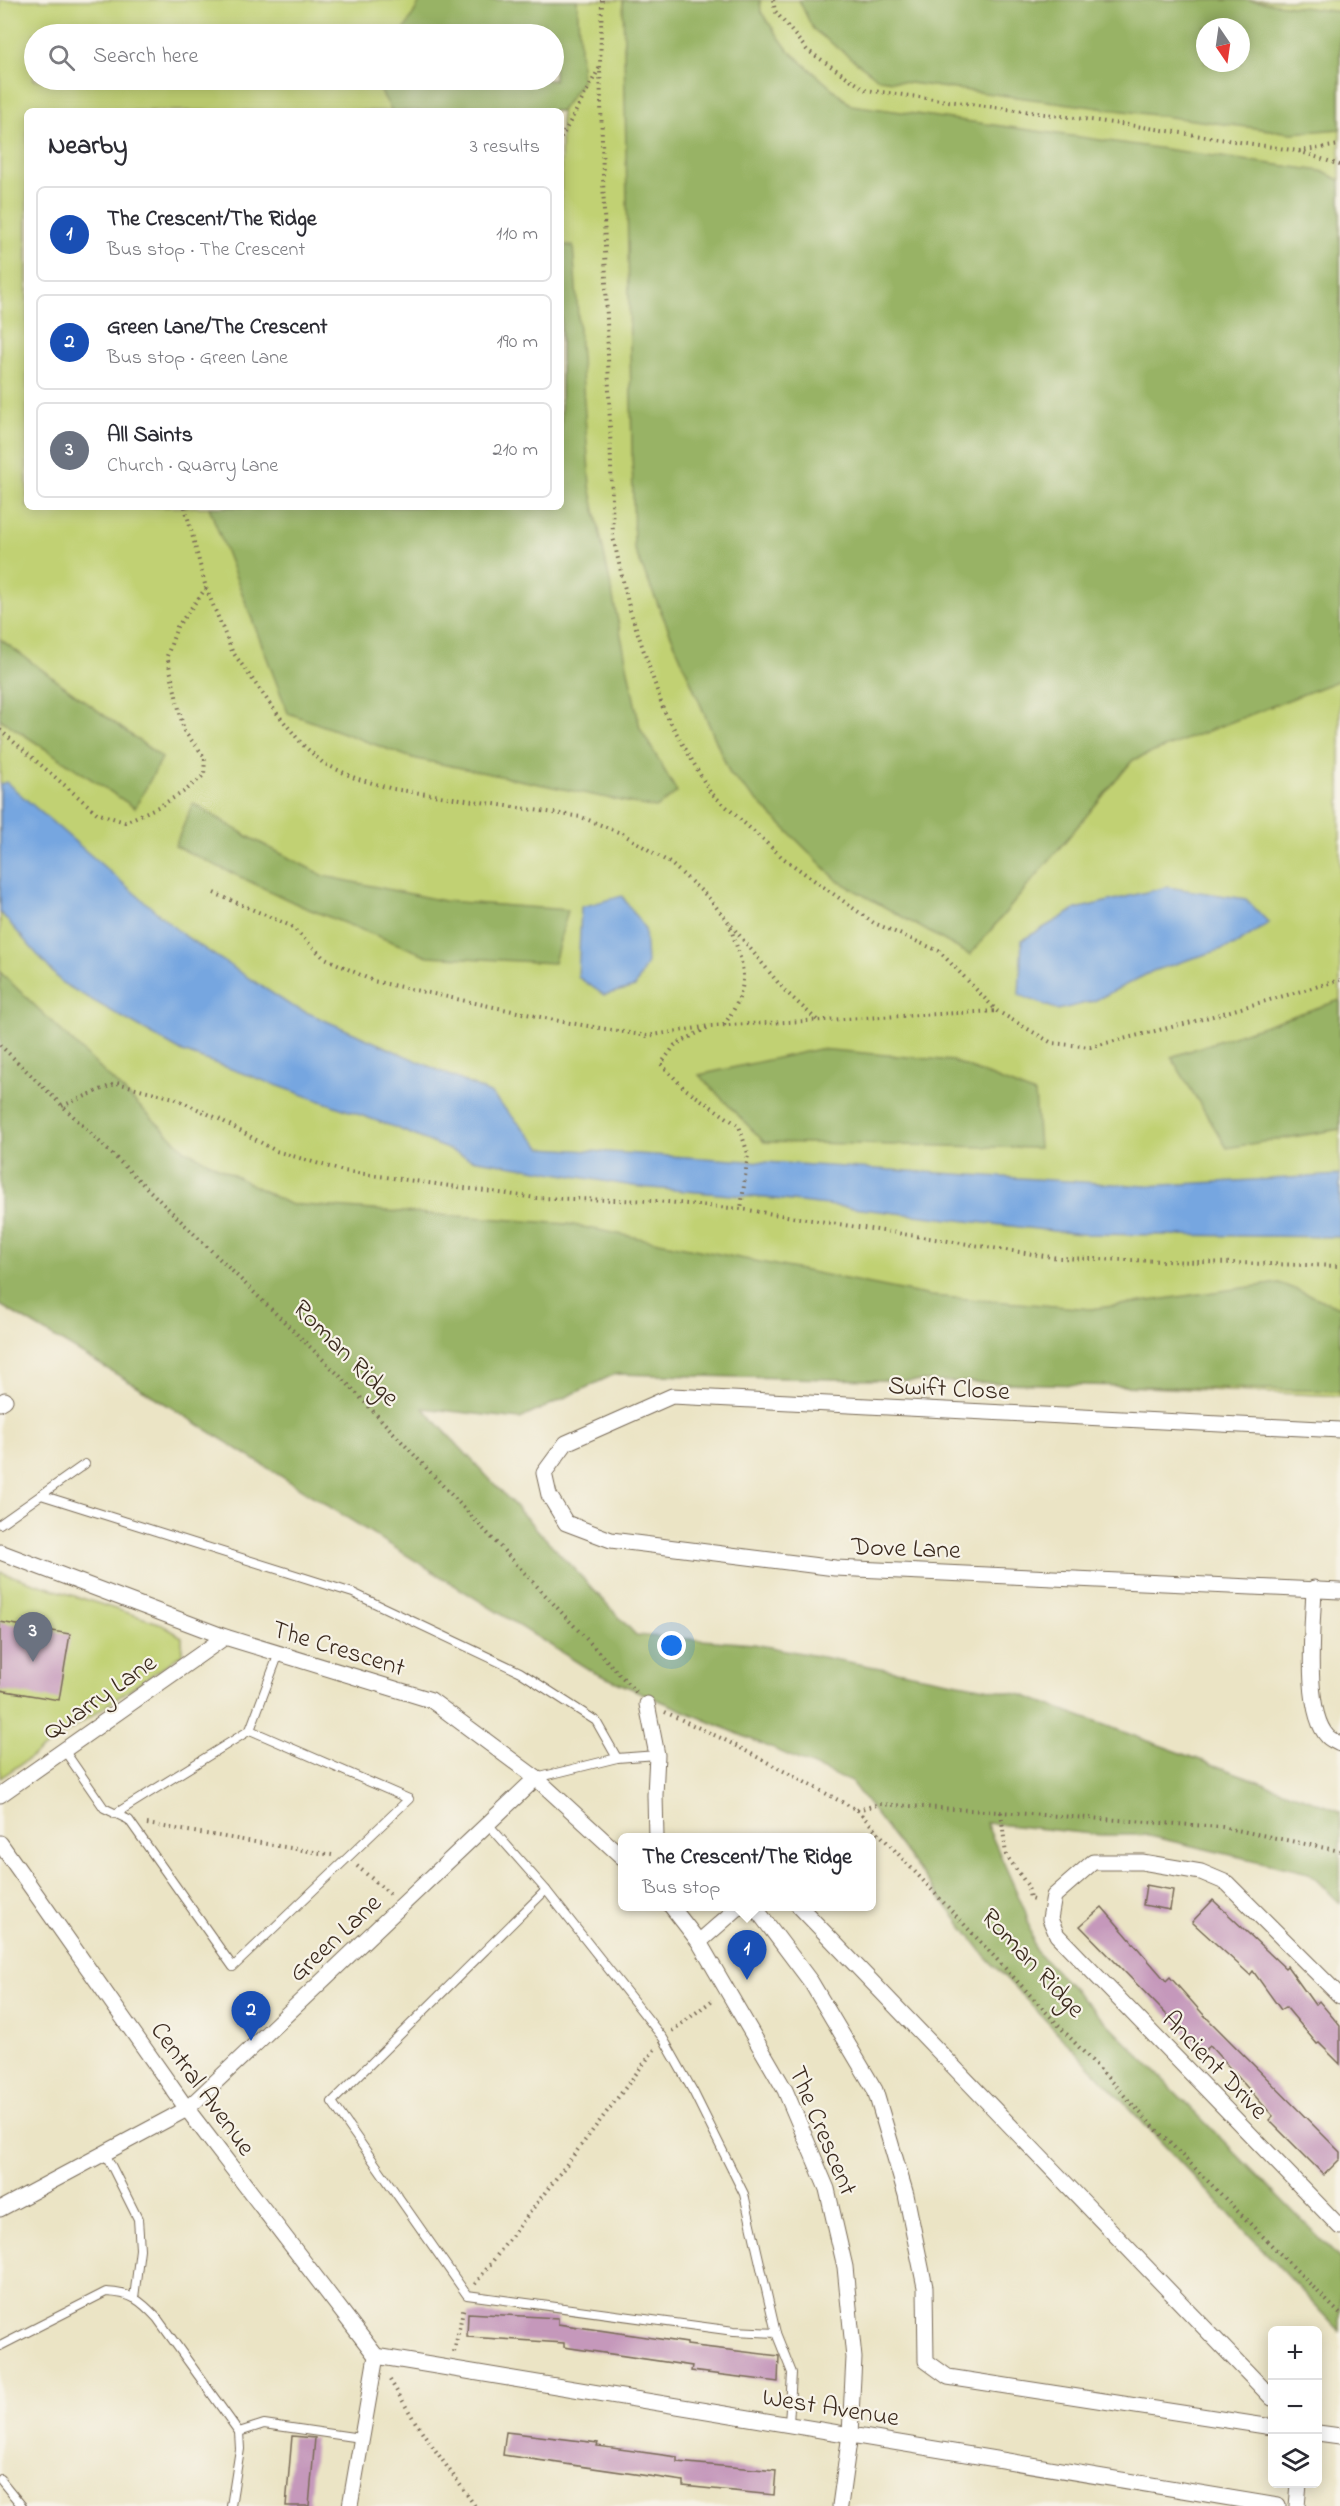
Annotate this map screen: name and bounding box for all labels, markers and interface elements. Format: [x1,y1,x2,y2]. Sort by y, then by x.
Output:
north arrow [1196,18,1250,72]
search box [24,24,564,90]
icon: search [45,41,78,74]
text: Search here [93,41,198,73]
text: Nearby [48,128,127,166]
text: 3 results [470,133,540,162]
text: The Crescent/The Ridge [107,204,317,236]
text: 1 [66,220,73,249]
text: 110 m [496,220,538,249]
text: Bus stop · The Crescent [107,236,305,265]
text: Green Lane/The Crescent [107,312,327,344]
text: 2 [65,328,74,357]
text: 190 m [496,328,538,357]
text: Bus stop · Green Lane [107,344,288,373]
text: All Saints [107,420,193,452]
text: 3 [65,436,74,465]
text: 210 m [493,436,538,465]
text: Church · Quarry Lane [107,452,278,481]
street label: Roman Ridge [282,1292,408,1417]
street label: Swift Close [887,1368,1011,1412]
street label: Dove Lane [849,1529,962,1571]
pin: 3 [14,1612,52,1662]
street label: The Crescent [267,1612,410,1688]
your location [657,1631,686,1660]
street label: Quarry Lane [36,1645,165,1752]
popup [618,1833,876,1911]
text: The Crescent/The Ridge [642,1842,852,1874]
text: Bus stop [642,1874,720,1903]
street label: Green Lane [281,1886,391,1992]
street label: Roman Ridge [971,1900,1093,2028]
pin: 1 [728,1930,766,1980]
pin: 2 [232,1992,270,2041]
street label: Ancient Drive [1152,2003,1276,2130]
street label: Central Avenue [140,2015,264,2165]
street label: The Crescent [777,2061,866,2202]
map controls [1268,2326,1322,2488]
button: + [1268,2326,1322,2380]
street label: West Avenue [759,2379,902,2439]
button: − [1268,2380,1322,2434]
button: layers [1268,2434,1322,2488]

